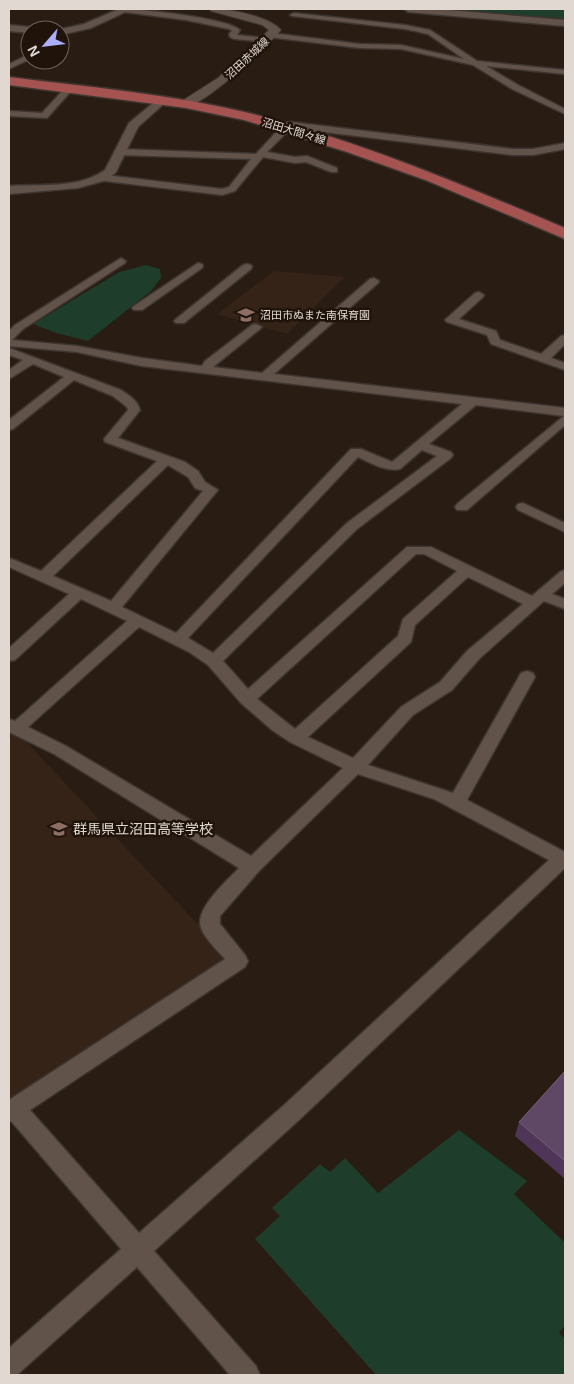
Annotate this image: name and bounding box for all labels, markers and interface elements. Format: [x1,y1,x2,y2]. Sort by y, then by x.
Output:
north arrow [20,20,70,70]
street label: 沼田赤城線 [223,35,271,81]
text: N [24,43,43,59]
street label: 沼田大間々線 [261,116,327,146]
school or university icon: 沼田市ぬまた南保育園 [236,305,256,325]
place label: 沼田市ぬまた南保育園 [260,309,370,321]
school or university icon: 群馬県立沼田高等学校 [49,819,69,839]
place label: 群馬県立沼田高等学校 [73,821,213,837]

